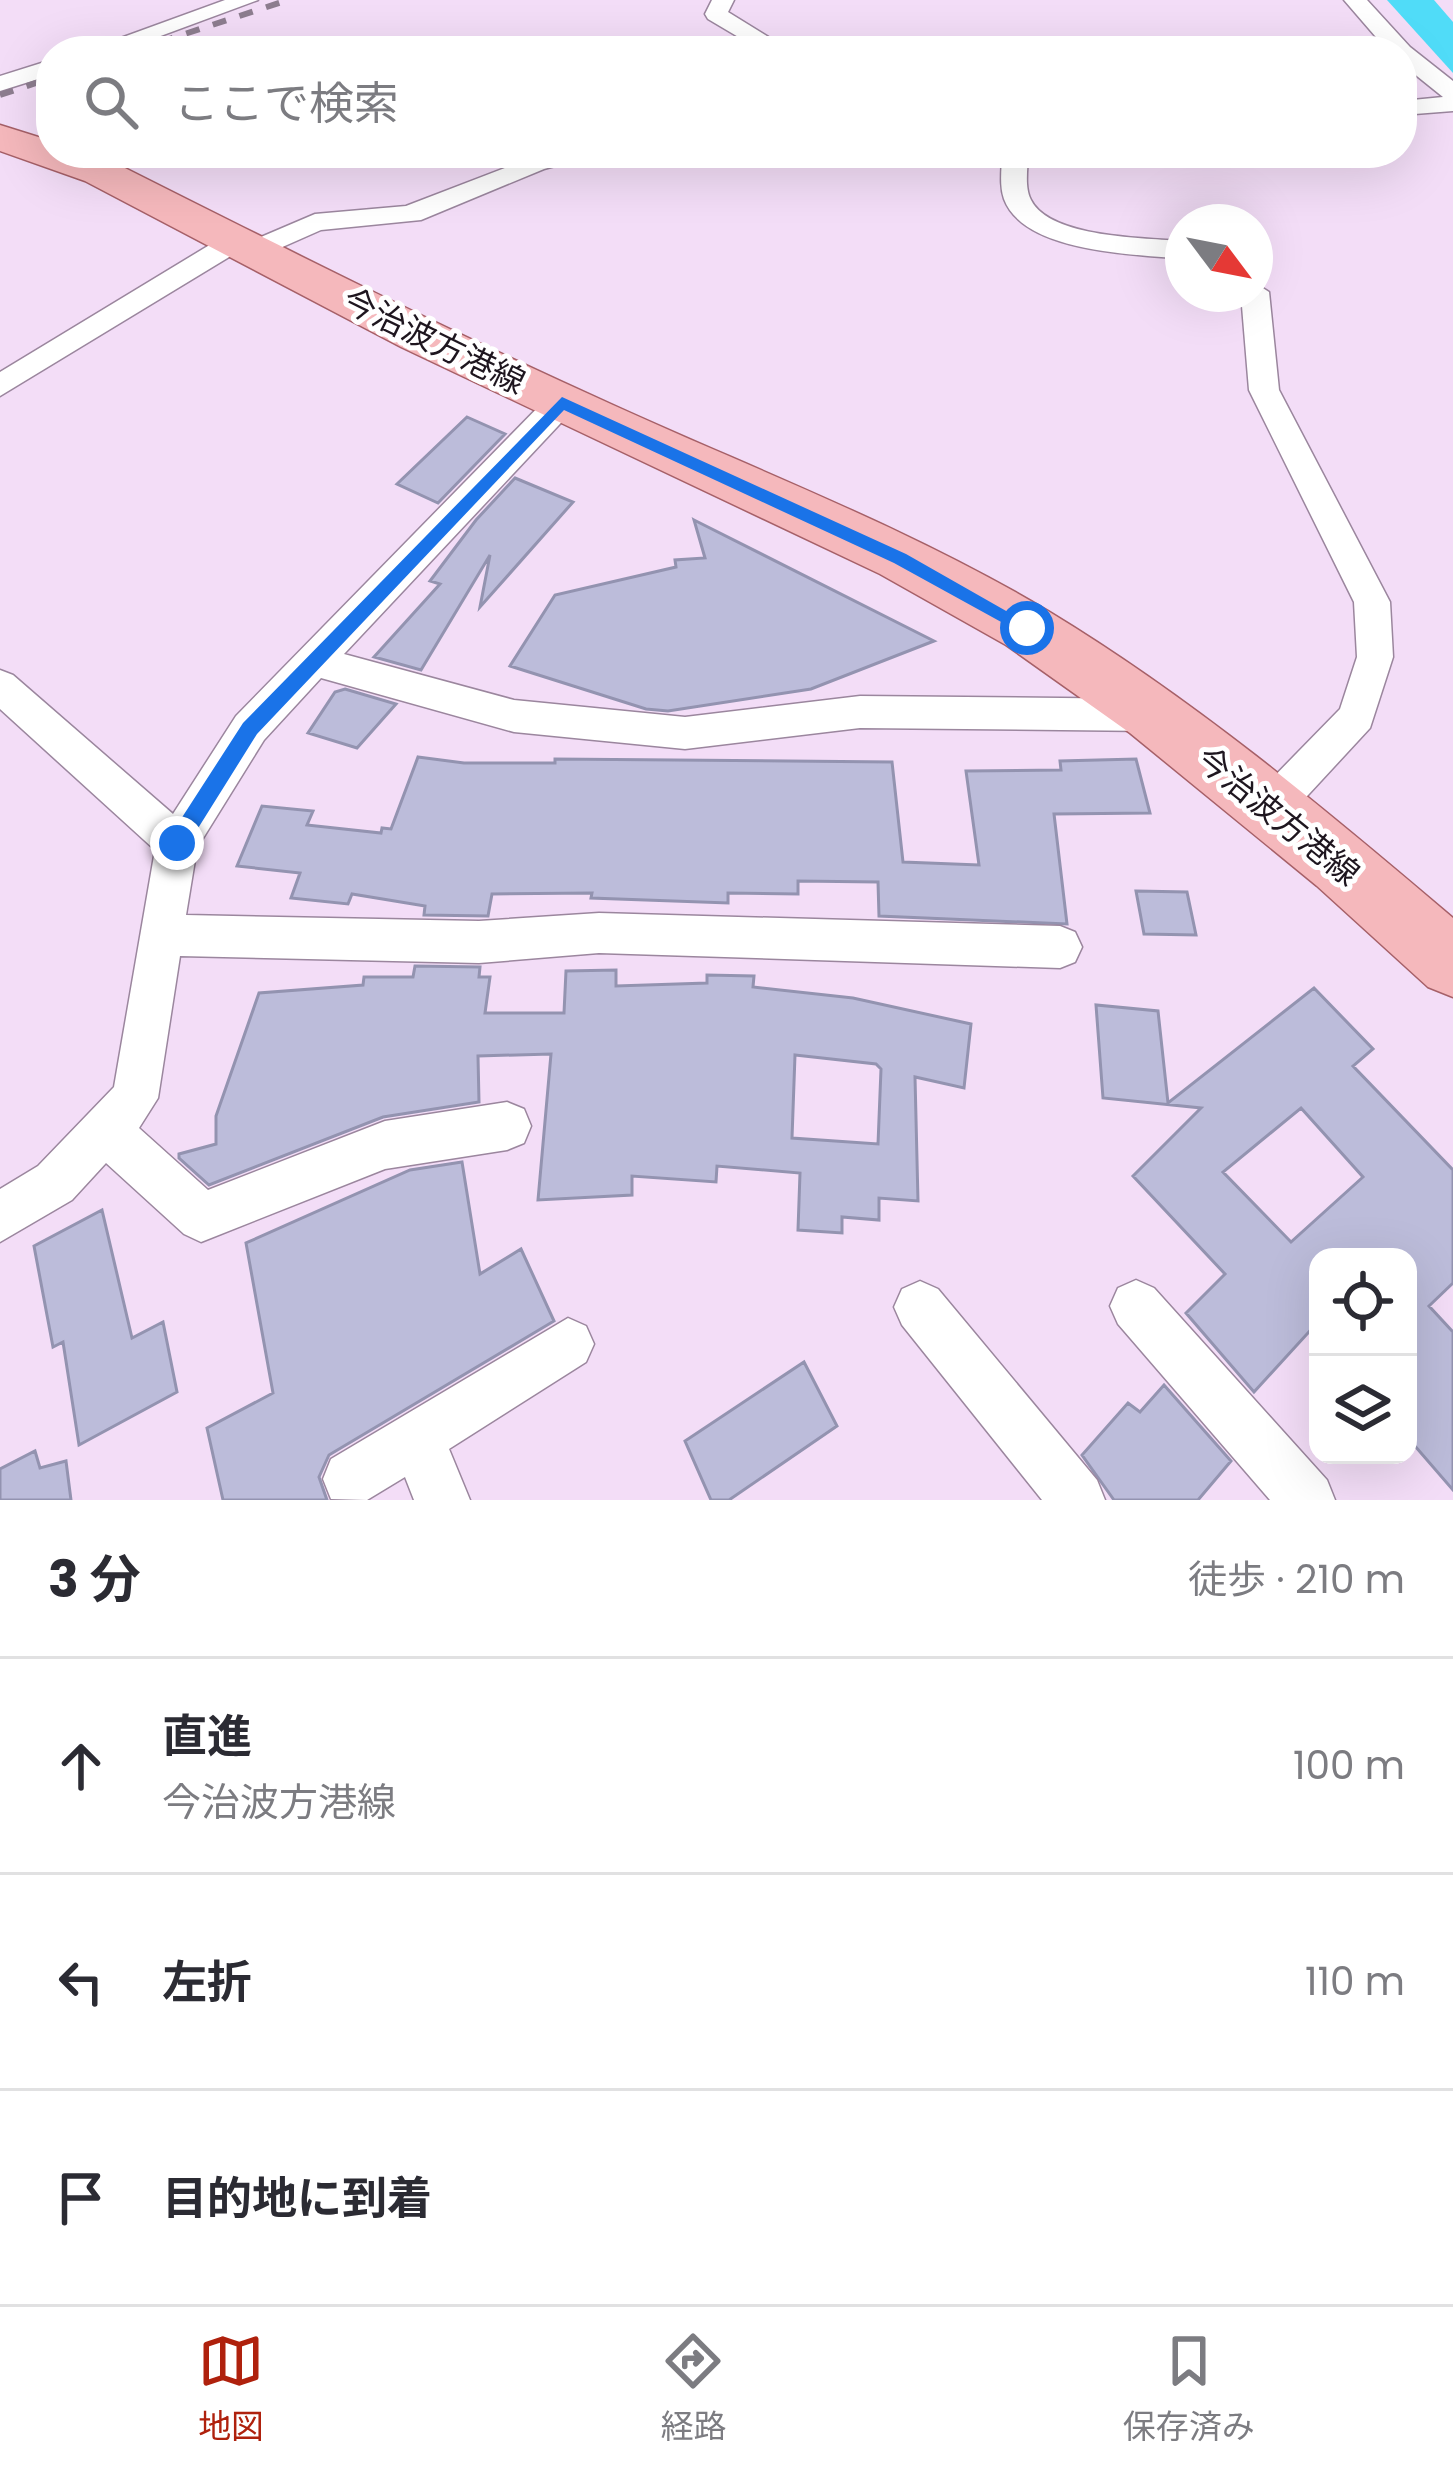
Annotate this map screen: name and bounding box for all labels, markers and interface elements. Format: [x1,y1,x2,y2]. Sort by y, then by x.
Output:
search box [36,36,1417,168]
icon: search [78,69,144,135]
text: ここで検索 [174,72,399,135]
north arrow [1165,204,1273,312]
street label: 今治波方港線 [335,276,533,406]
route start [1000,601,1054,655]
street label: 今治波方港線 [1186,735,1370,897]
route end [150,816,204,870]
map controls [1309,1248,1417,1464]
button: locate [1309,1248,1417,1356]
button: layers [1309,1356,1417,1464]
text: 3 分 [48,1543,141,1615]
text: 徒歩 · 210 m [1188,1552,1405,1607]
text: 直進 [162,1705,252,1768]
icon: ahead [48,1733,114,1799]
text: 100 m [1293,1738,1405,1793]
text: 今治波方港線 [162,1775,396,1830]
icon: left [48,1949,114,2015]
text: 左折 [162,1951,252,2014]
text: 110 m [1305,1954,1405,2009]
icon: arrive [48,2165,114,2231]
text: 目的地に到着 [162,2167,432,2230]
tab: 地図 [198,2328,264,2452]
tab: 経路 [660,2328,726,2452]
tab: 保存済み [1123,2328,1255,2452]

